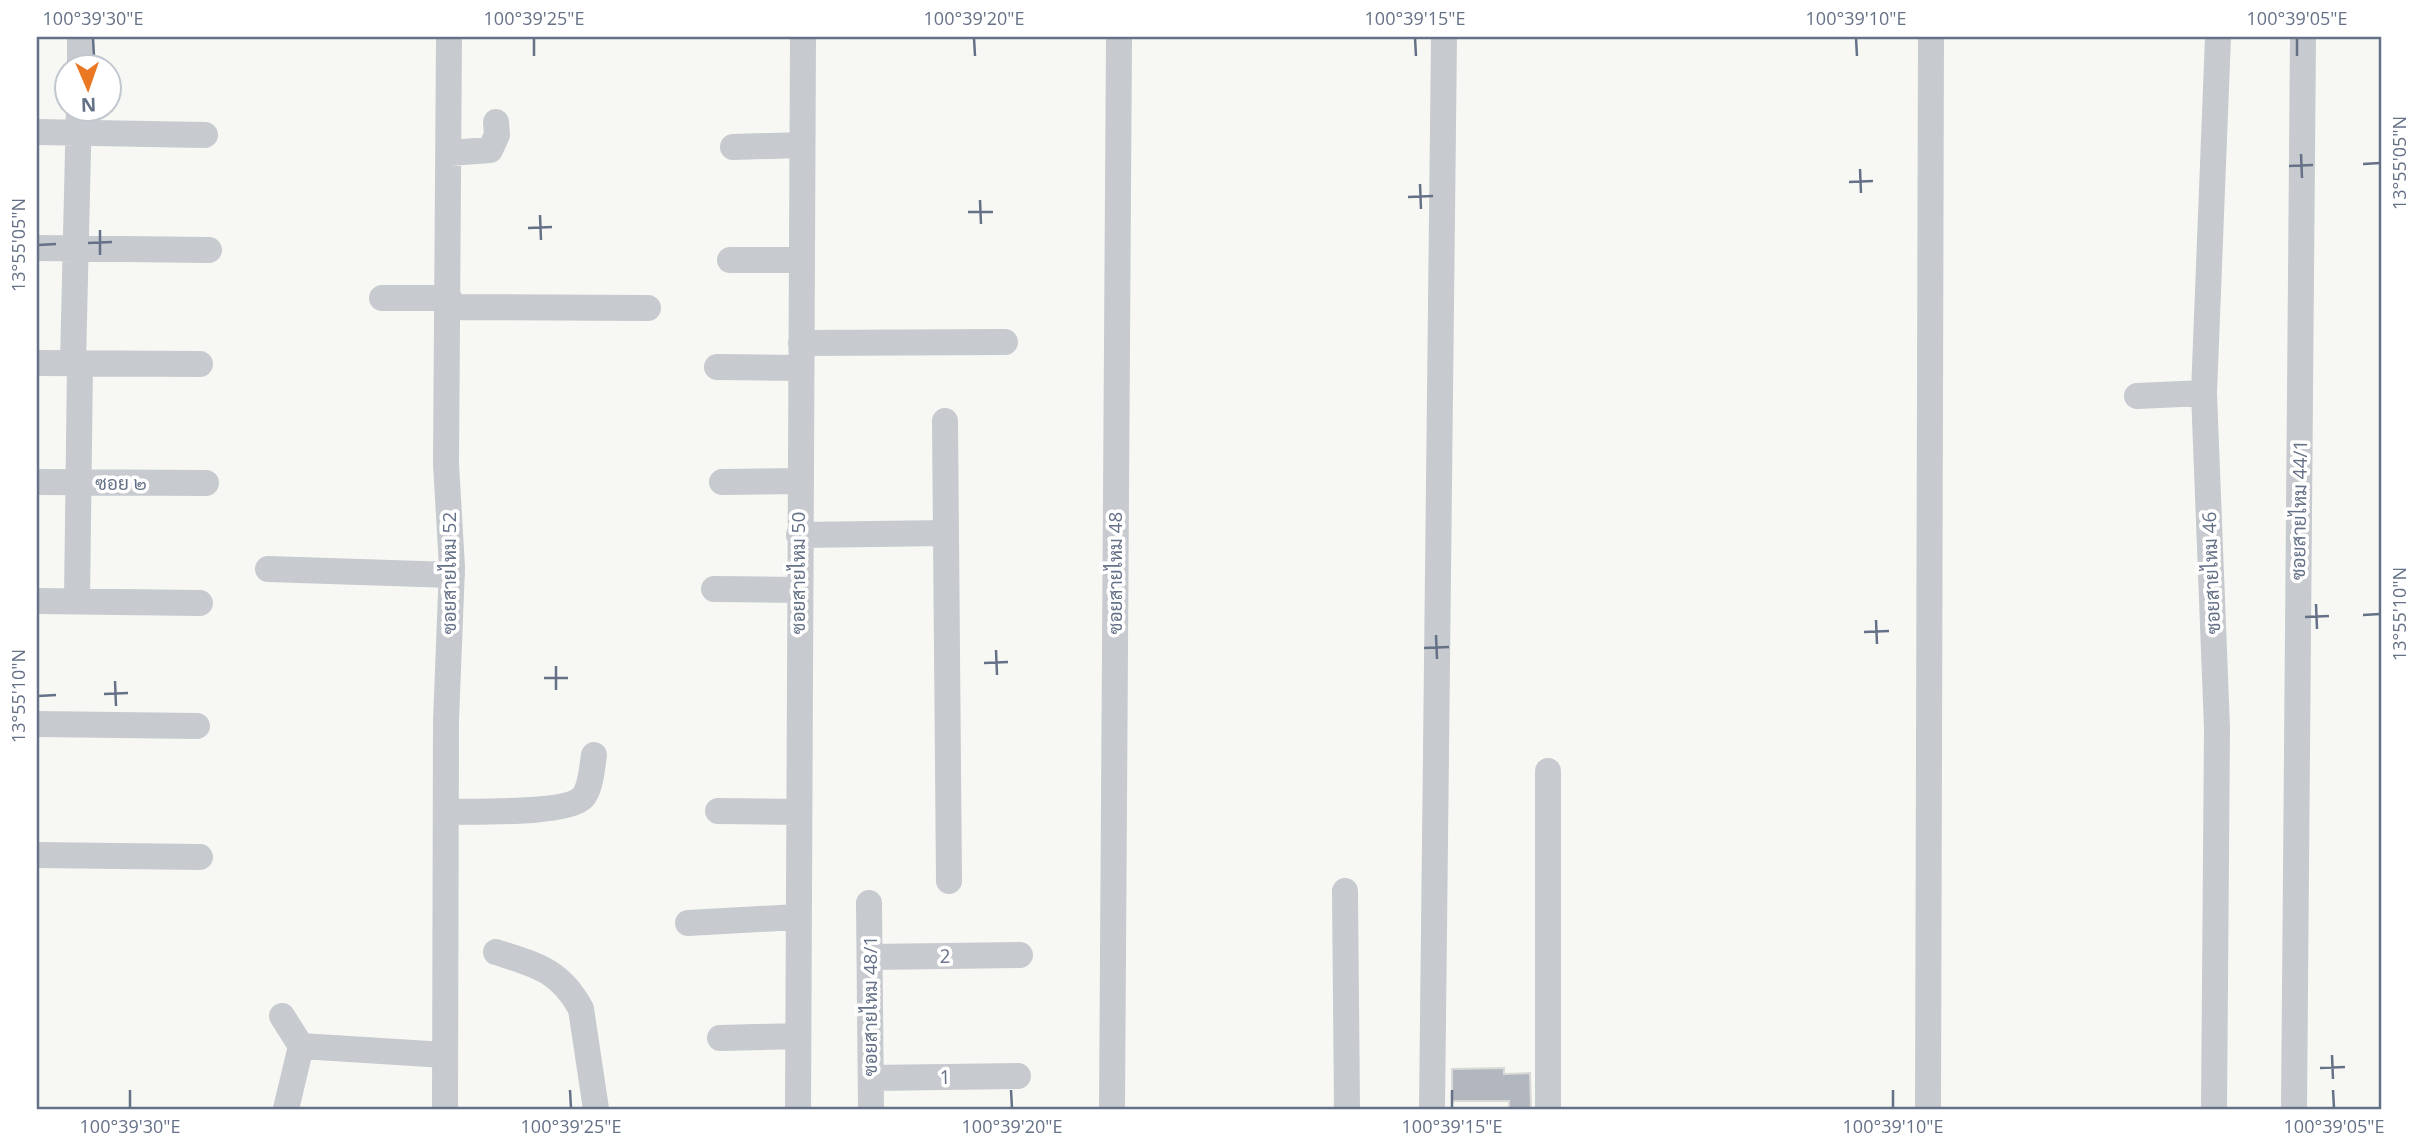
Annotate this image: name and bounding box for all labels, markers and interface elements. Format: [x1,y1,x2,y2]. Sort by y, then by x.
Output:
text: 100°39'30"E [43,6,143,30]
text: 100°39'25"E [484,6,584,30]
text: 100°39'20"E [924,6,1024,30]
text: 100°39'15"E [1365,6,1465,30]
text: 100°39'10"E [1806,6,1906,30]
text: 100°39'05"E [2247,6,2347,30]
north arrow [52,52,122,122]
text: N [80,92,97,118]
text: 13°55'05"N [2387,116,2411,210]
text: 13°55'05"N [6,198,30,292]
street label: ซอยสายไหม 44/1 [2285,440,2313,580]
street label: ซอย ๒ [95,470,147,496]
street label: ซอยสายไหม 46 [2196,511,2226,635]
street label: ซอยสายไหม 52 [436,512,462,634]
street label: ซอยสายไหม 50 [785,512,811,634]
street label: ซอยสายไหม 48 [1102,512,1128,634]
text: 13°55'10"N [2387,567,2411,661]
text: 13°55'10"N [6,649,30,743]
street label: ซอยสายไหม 48/1 [857,936,883,1076]
street label: 2 [939,943,951,969]
street label: 1 [939,1064,951,1090]
text: 100°39'30"E [80,1114,180,1138]
text: 100°39'25"E [521,1114,621,1138]
text: 100°39'20"E [962,1114,1062,1138]
text: 100°39'15"E [1402,1114,1502,1138]
text: 100°39'10"E [1843,1114,1943,1138]
text: 100°39'05"E [2284,1114,2384,1138]

